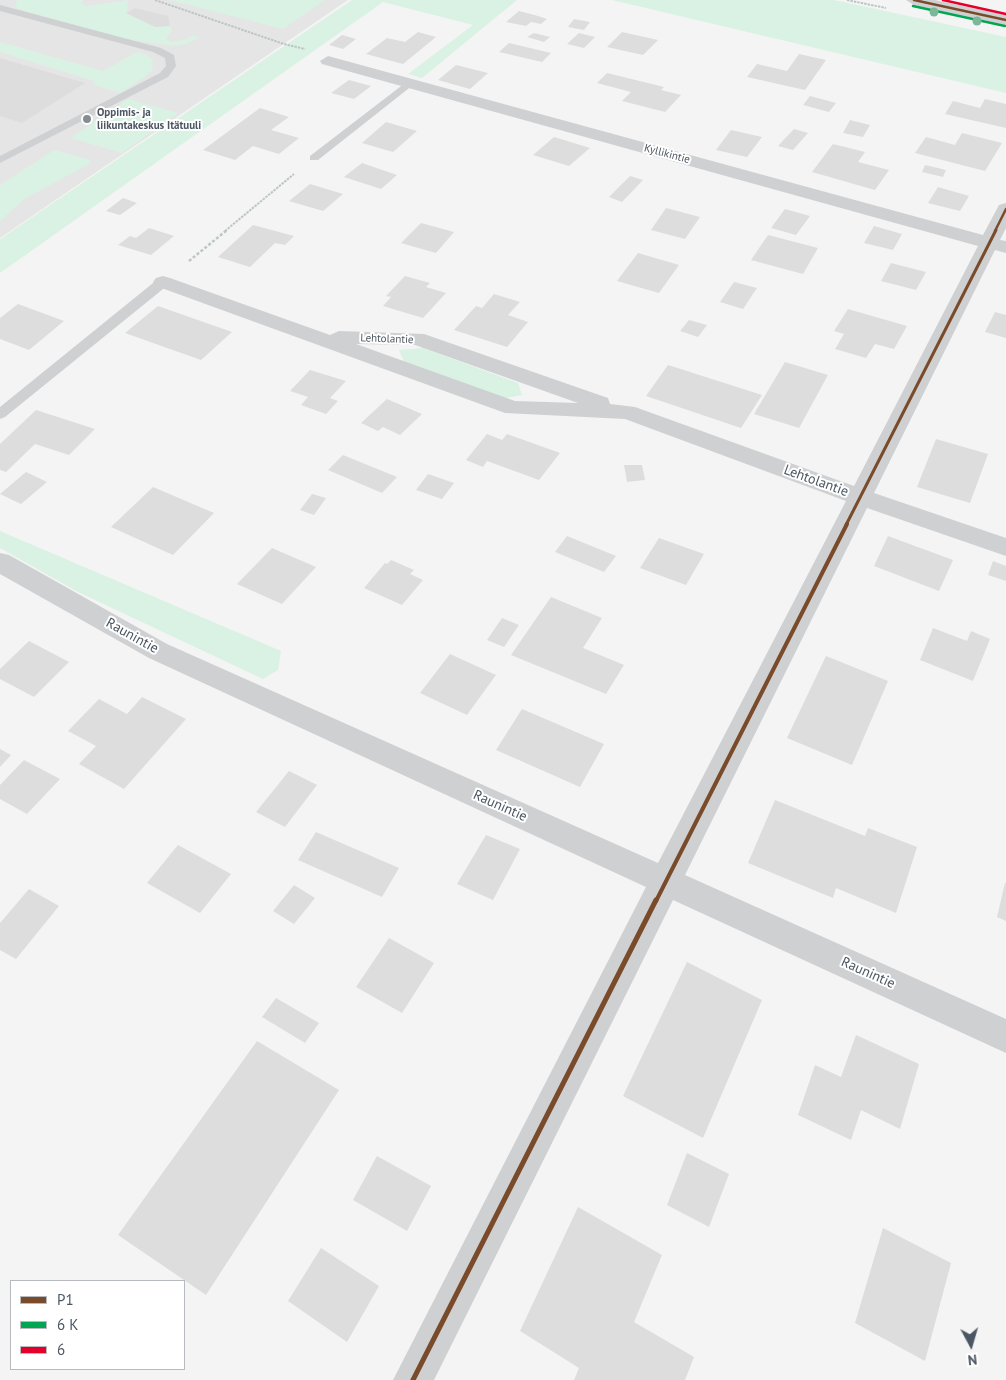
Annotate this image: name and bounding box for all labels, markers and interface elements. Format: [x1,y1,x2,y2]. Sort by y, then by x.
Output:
place label: Oppimis- ja liikuntakeskus Itätuuli [97,106,201,132]
marker: Oppimis- ja liikuntakeskus Itätuuli [81,113,93,125]
street label: Kyllikintie [643,142,691,166]
street label: Lehtolantie [360,331,414,347]
street label: Lehtolantie [781,462,851,500]
street label: Raunintie [103,615,161,657]
street label: Raunintie [470,787,530,825]
street label: Raunintie [838,954,898,992]
legend [10,1280,185,1370]
text: P1 [57,1290,74,1309]
text: 6 K [57,1315,78,1334]
north arrow [946,1320,996,1370]
text: 6 [57,1340,65,1359]
text: N [967,1350,978,1369]

